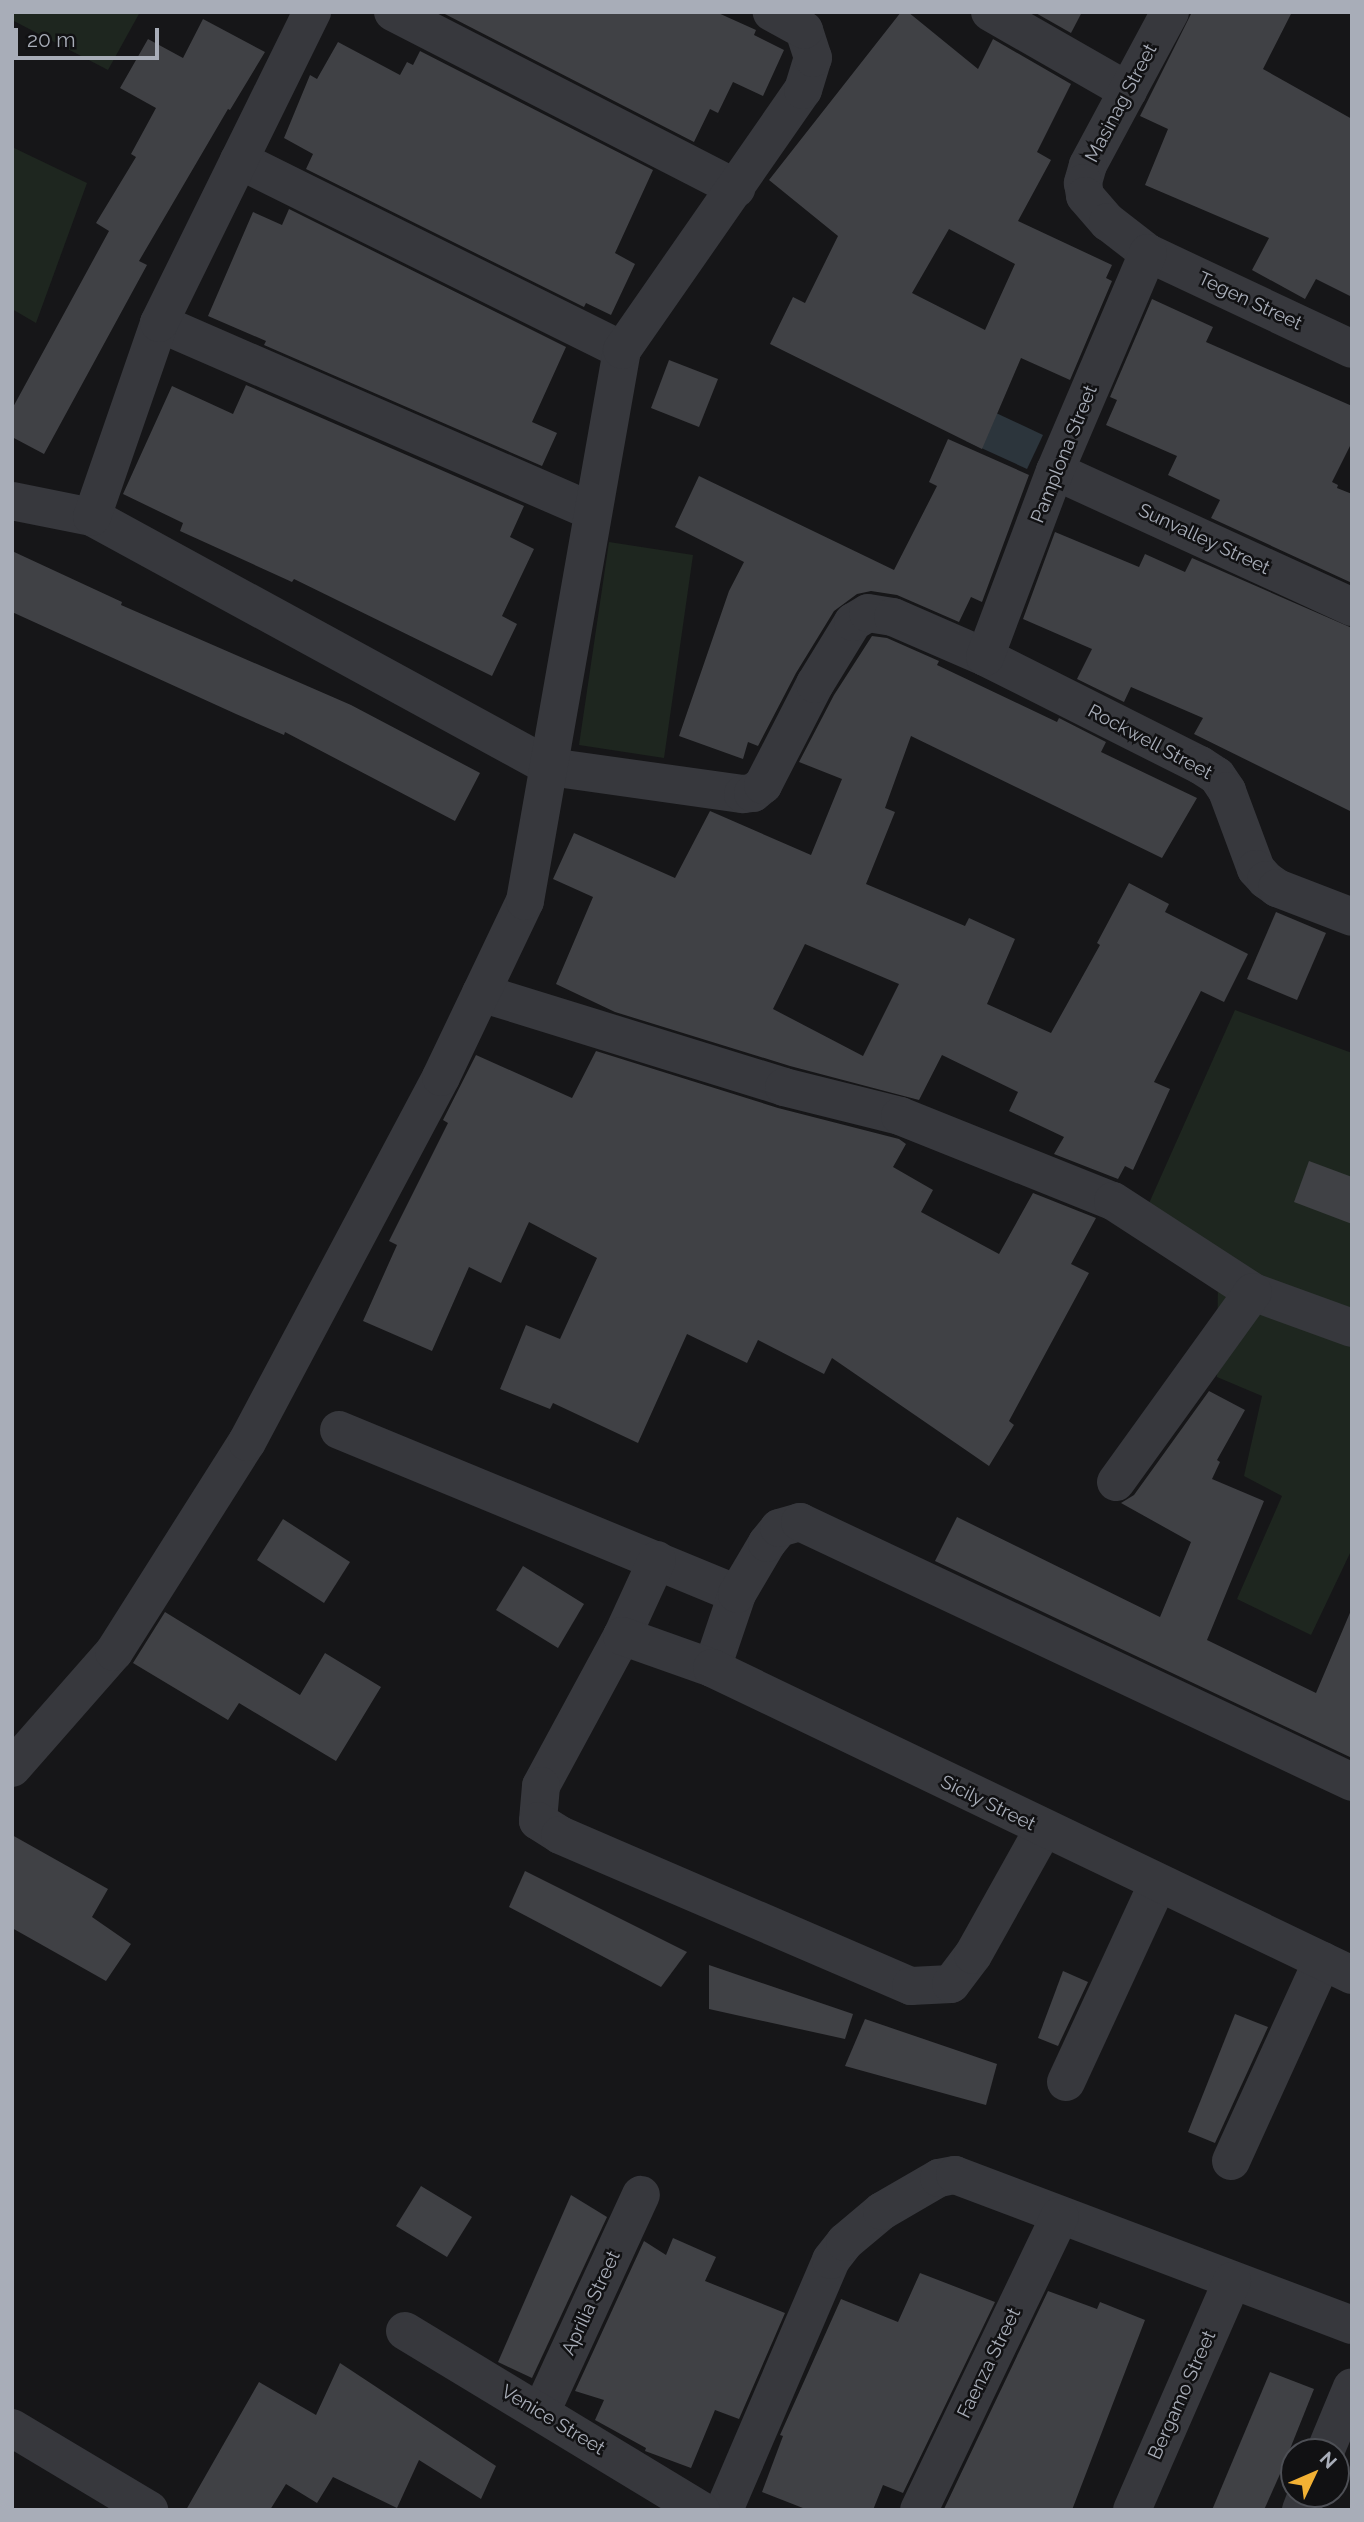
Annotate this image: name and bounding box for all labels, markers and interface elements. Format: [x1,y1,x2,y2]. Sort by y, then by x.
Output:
scale bar [18,14,163,58]
text: 20 m [27,27,75,52]
street label: Masinag Street [1080,40,1162,166]
street label: Tegen Street [1194,267,1306,335]
street label: Pamplona Street [1026,382,1102,526]
street label: Sunvalley Street [1134,498,1274,580]
street label: Rockwell Street [1084,700,1216,784]
street label: Sicily Street [937,1770,1039,1836]
street label: Aprilia Street [557,2247,625,2359]
street label: Faenza Street [953,2304,1025,2422]
street label: Bergamo Street [1143,2327,1221,2463]
street label: Venice Street [497,2380,609,2460]
north arrow [1280,2438,1350,2508]
text: N [1316,2447,1342,2473]

